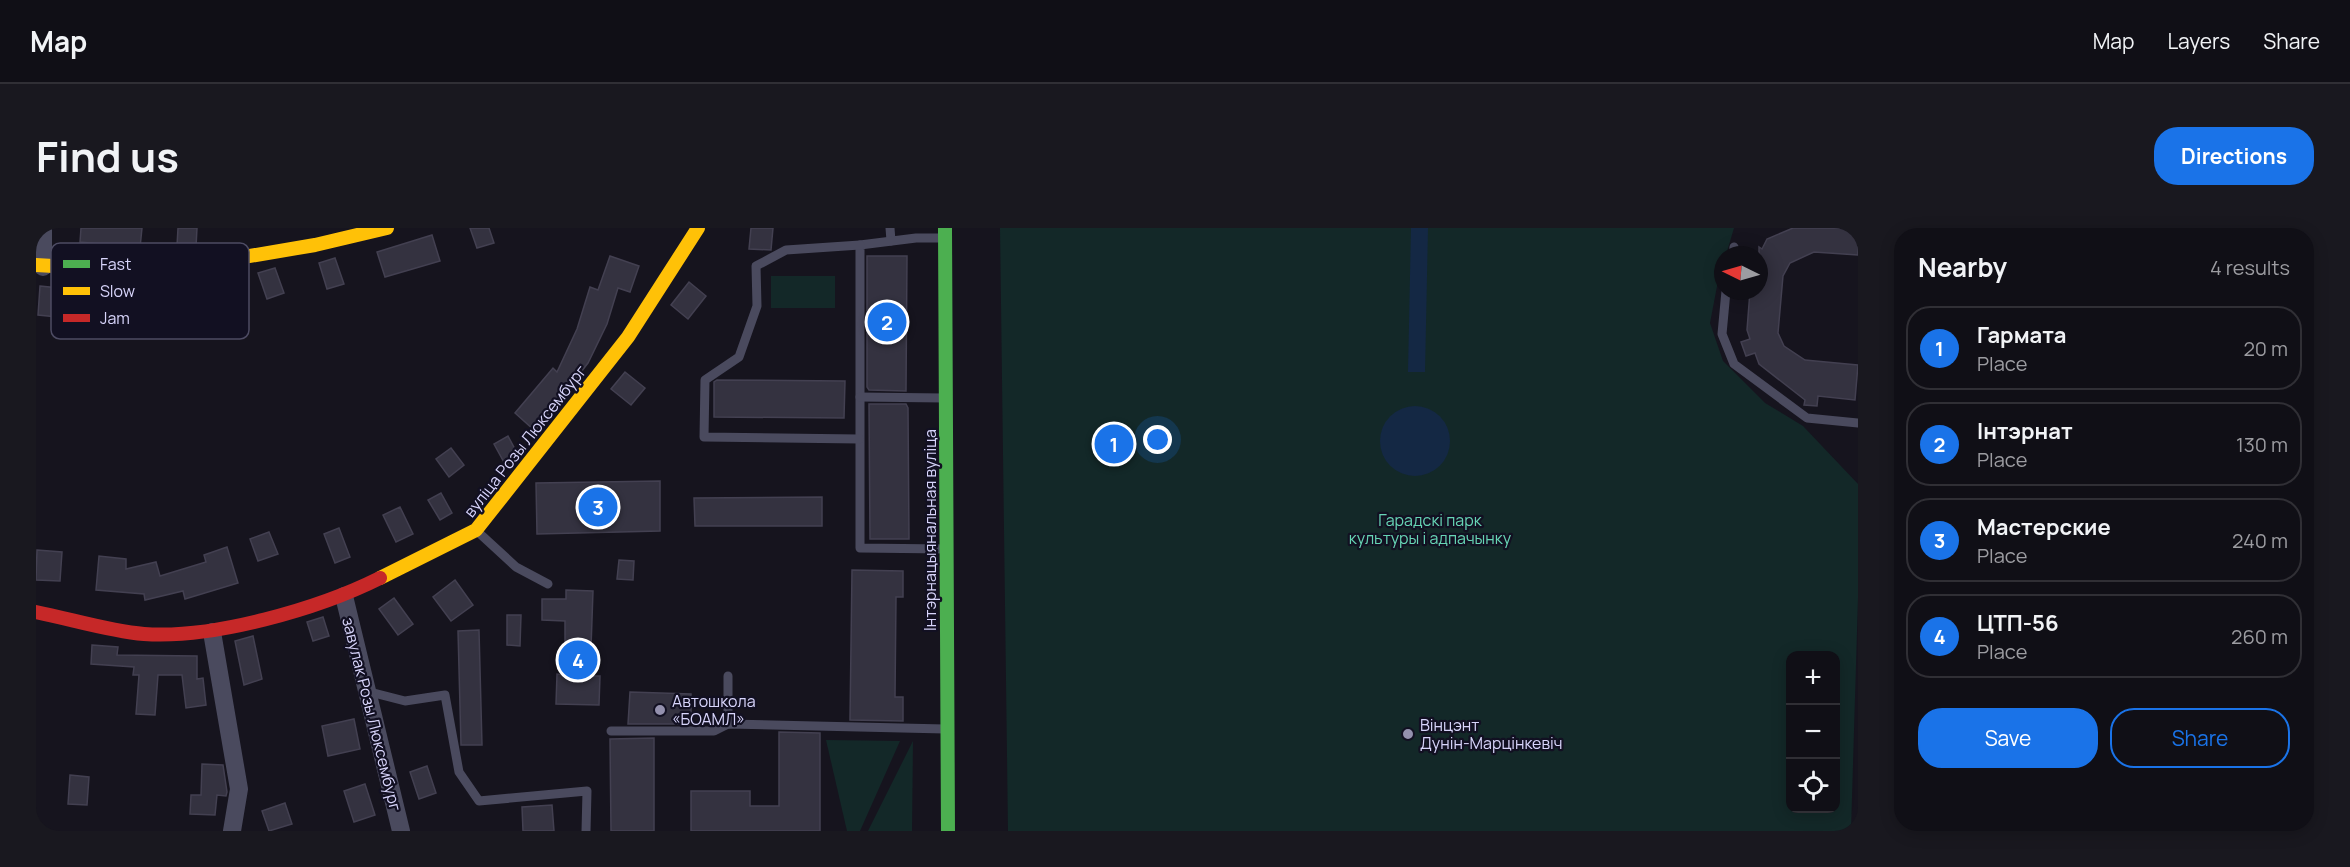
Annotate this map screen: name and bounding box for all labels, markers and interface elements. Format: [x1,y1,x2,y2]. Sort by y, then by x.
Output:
text: Map [30,22,87,60]
text: Map [2093,27,2134,55]
text: Layers [2167,27,2230,55]
text: Share [2263,27,2320,55]
text: Find us [36,127,179,185]
button: Directions [2154,127,2314,185]
legend [51,243,249,339]
north arrow [1714,246,1768,300]
text: Nearby [1918,249,2007,285]
text: Fast [100,253,131,275]
text: 4 results [2210,254,2290,281]
text: Slow [100,280,135,302]
pin: 2 [868,300,906,344]
text: Jam [100,307,130,329]
text: Гармата [1977,320,2066,350]
text: 1 [1935,335,1944,362]
text: 20 m [2243,335,2288,362]
text: Place [1977,350,2027,377]
street label: вуліца Розы Люксембург [459,360,592,522]
text: Інтэрнат [1977,416,2073,446]
pin: 1 [1094,422,1134,466]
your location [1143,425,1172,454]
street label: Інтэрнацыянальная вуліца [919,429,941,631]
text: 2 [1934,431,1945,458]
text: 130 m [2236,431,2288,458]
text: Place [1977,446,2027,473]
pin: 3 [578,484,618,530]
park label: Гарадскі парк культуры і адпачынку [1349,509,1512,549]
text: Мастерские [1977,512,2111,542]
text: 3 [1934,527,1945,554]
text: 240 m [2232,527,2288,554]
text: Place [1977,542,2027,569]
text: ЦТП-56 [1977,608,2059,638]
street label: завулак Розы Люксембург [337,615,407,814]
text: 4 [1933,623,1946,650]
text: 260 m [2231,623,2288,650]
pin: 4 [558,638,598,682]
text: Place [1977,638,2027,665]
map controls [1786,651,1840,813]
button: + [1786,651,1840,705]
place label: Автошкола «БОАМЛ» [672,690,756,730]
marker: Автошкола «БОАМЛ» [653,703,667,717]
button: − [1786,705,1840,759]
button: Save [1918,708,2098,768]
button: Share [2110,708,2290,768]
place label: Вінцэнт Дунін-Марцінкевіч [1420,714,1562,754]
marker: Вінцэнт Дунін-Марцінкевіч [1401,727,1415,741]
button: locate [1786,759,1840,813]

